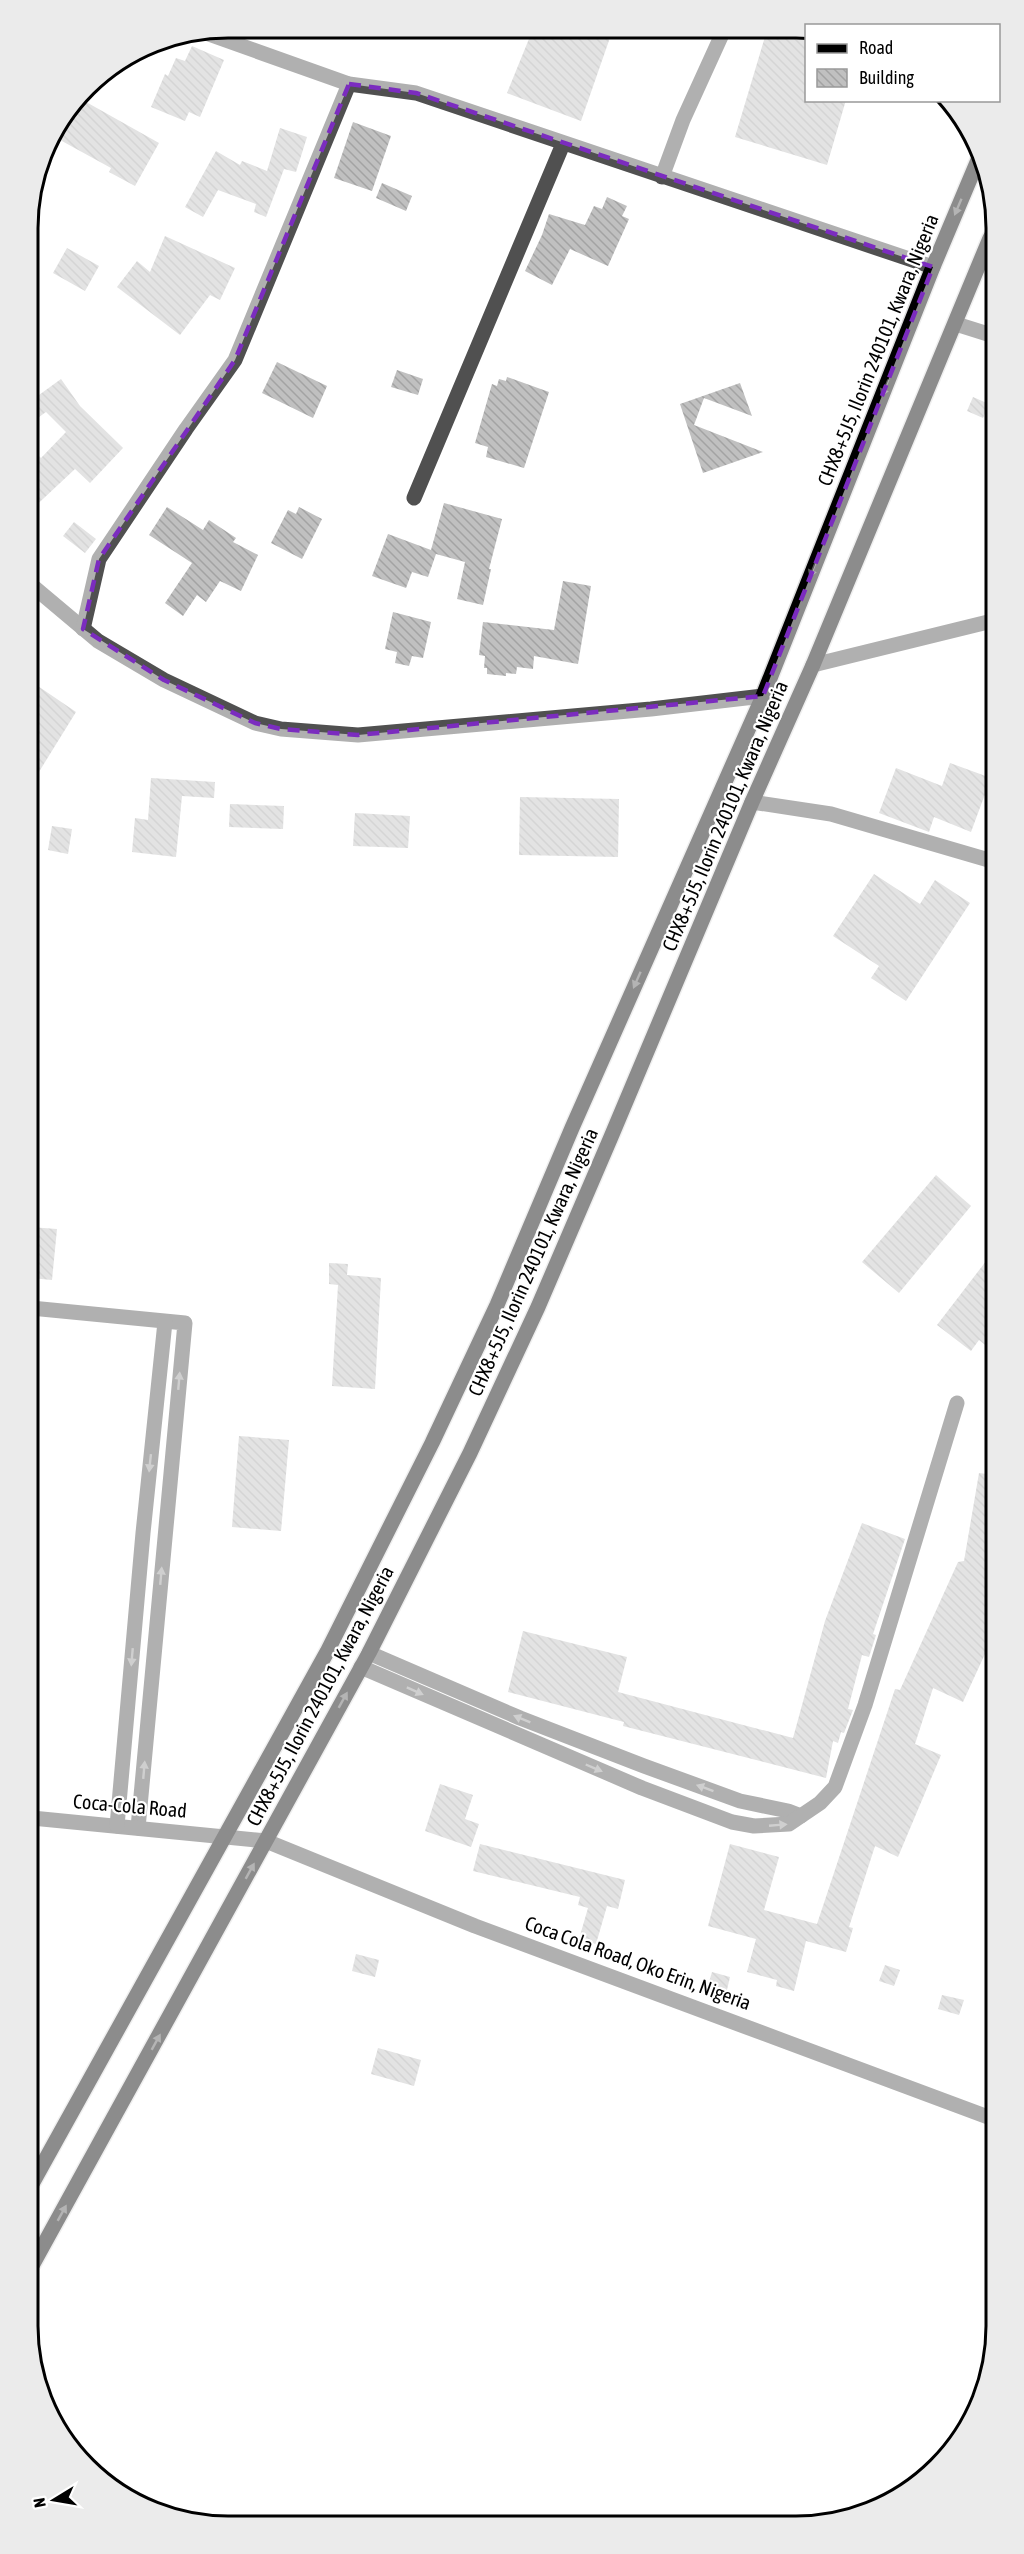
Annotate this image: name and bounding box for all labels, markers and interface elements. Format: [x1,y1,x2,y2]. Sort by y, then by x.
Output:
legend [805,24,1000,102]
text: Road [859,37,893,58]
text: Building [859,67,914,88]
one-way arrow [953,199,963,217]
street label: CHX8+5J5, Ilorin 240101, Kwara, Nigeria [812,211,943,489]
one-way arrow [880,379,889,397]
one-way arrow [808,561,818,579]
street label: CHX8+5J5, Ilorin 240101, Kwara, Nigeria [657,677,792,954]
one-way arrow [632,971,641,989]
street label: CHX8+5J5, Ilorin 240101, Kwara, Nigeria [463,1124,602,1399]
one-way arrow [174,1372,184,1391]
one-way arrow [145,1454,155,1473]
street label: CHX8+5J5, Ilorin 240101, Kwara, Nigeria [241,1562,398,1830]
one-way arrow [156,1566,166,1585]
one-way arrow [127,1648,137,1667]
one-way arrow [406,1686,424,1696]
one-way arrow [338,1691,348,1708]
one-way arrow [513,1714,531,1724]
one-way arrow [139,1760,149,1779]
one-way arrow [585,1763,603,1773]
one-way arrow [695,1783,713,1793]
street label: Coca-Cola Road [72,1789,188,1822]
one-way arrow [769,1820,788,1830]
one-way arrow [245,1862,255,1879]
street label: Coca Cola Road, Oko Erin, Nigeria [522,1911,754,2014]
one-way arrow [151,2033,161,2050]
one-way arrow [57,2204,67,2221]
north arrow [24,2470,84,2530]
text: N [30,2497,49,2509]

